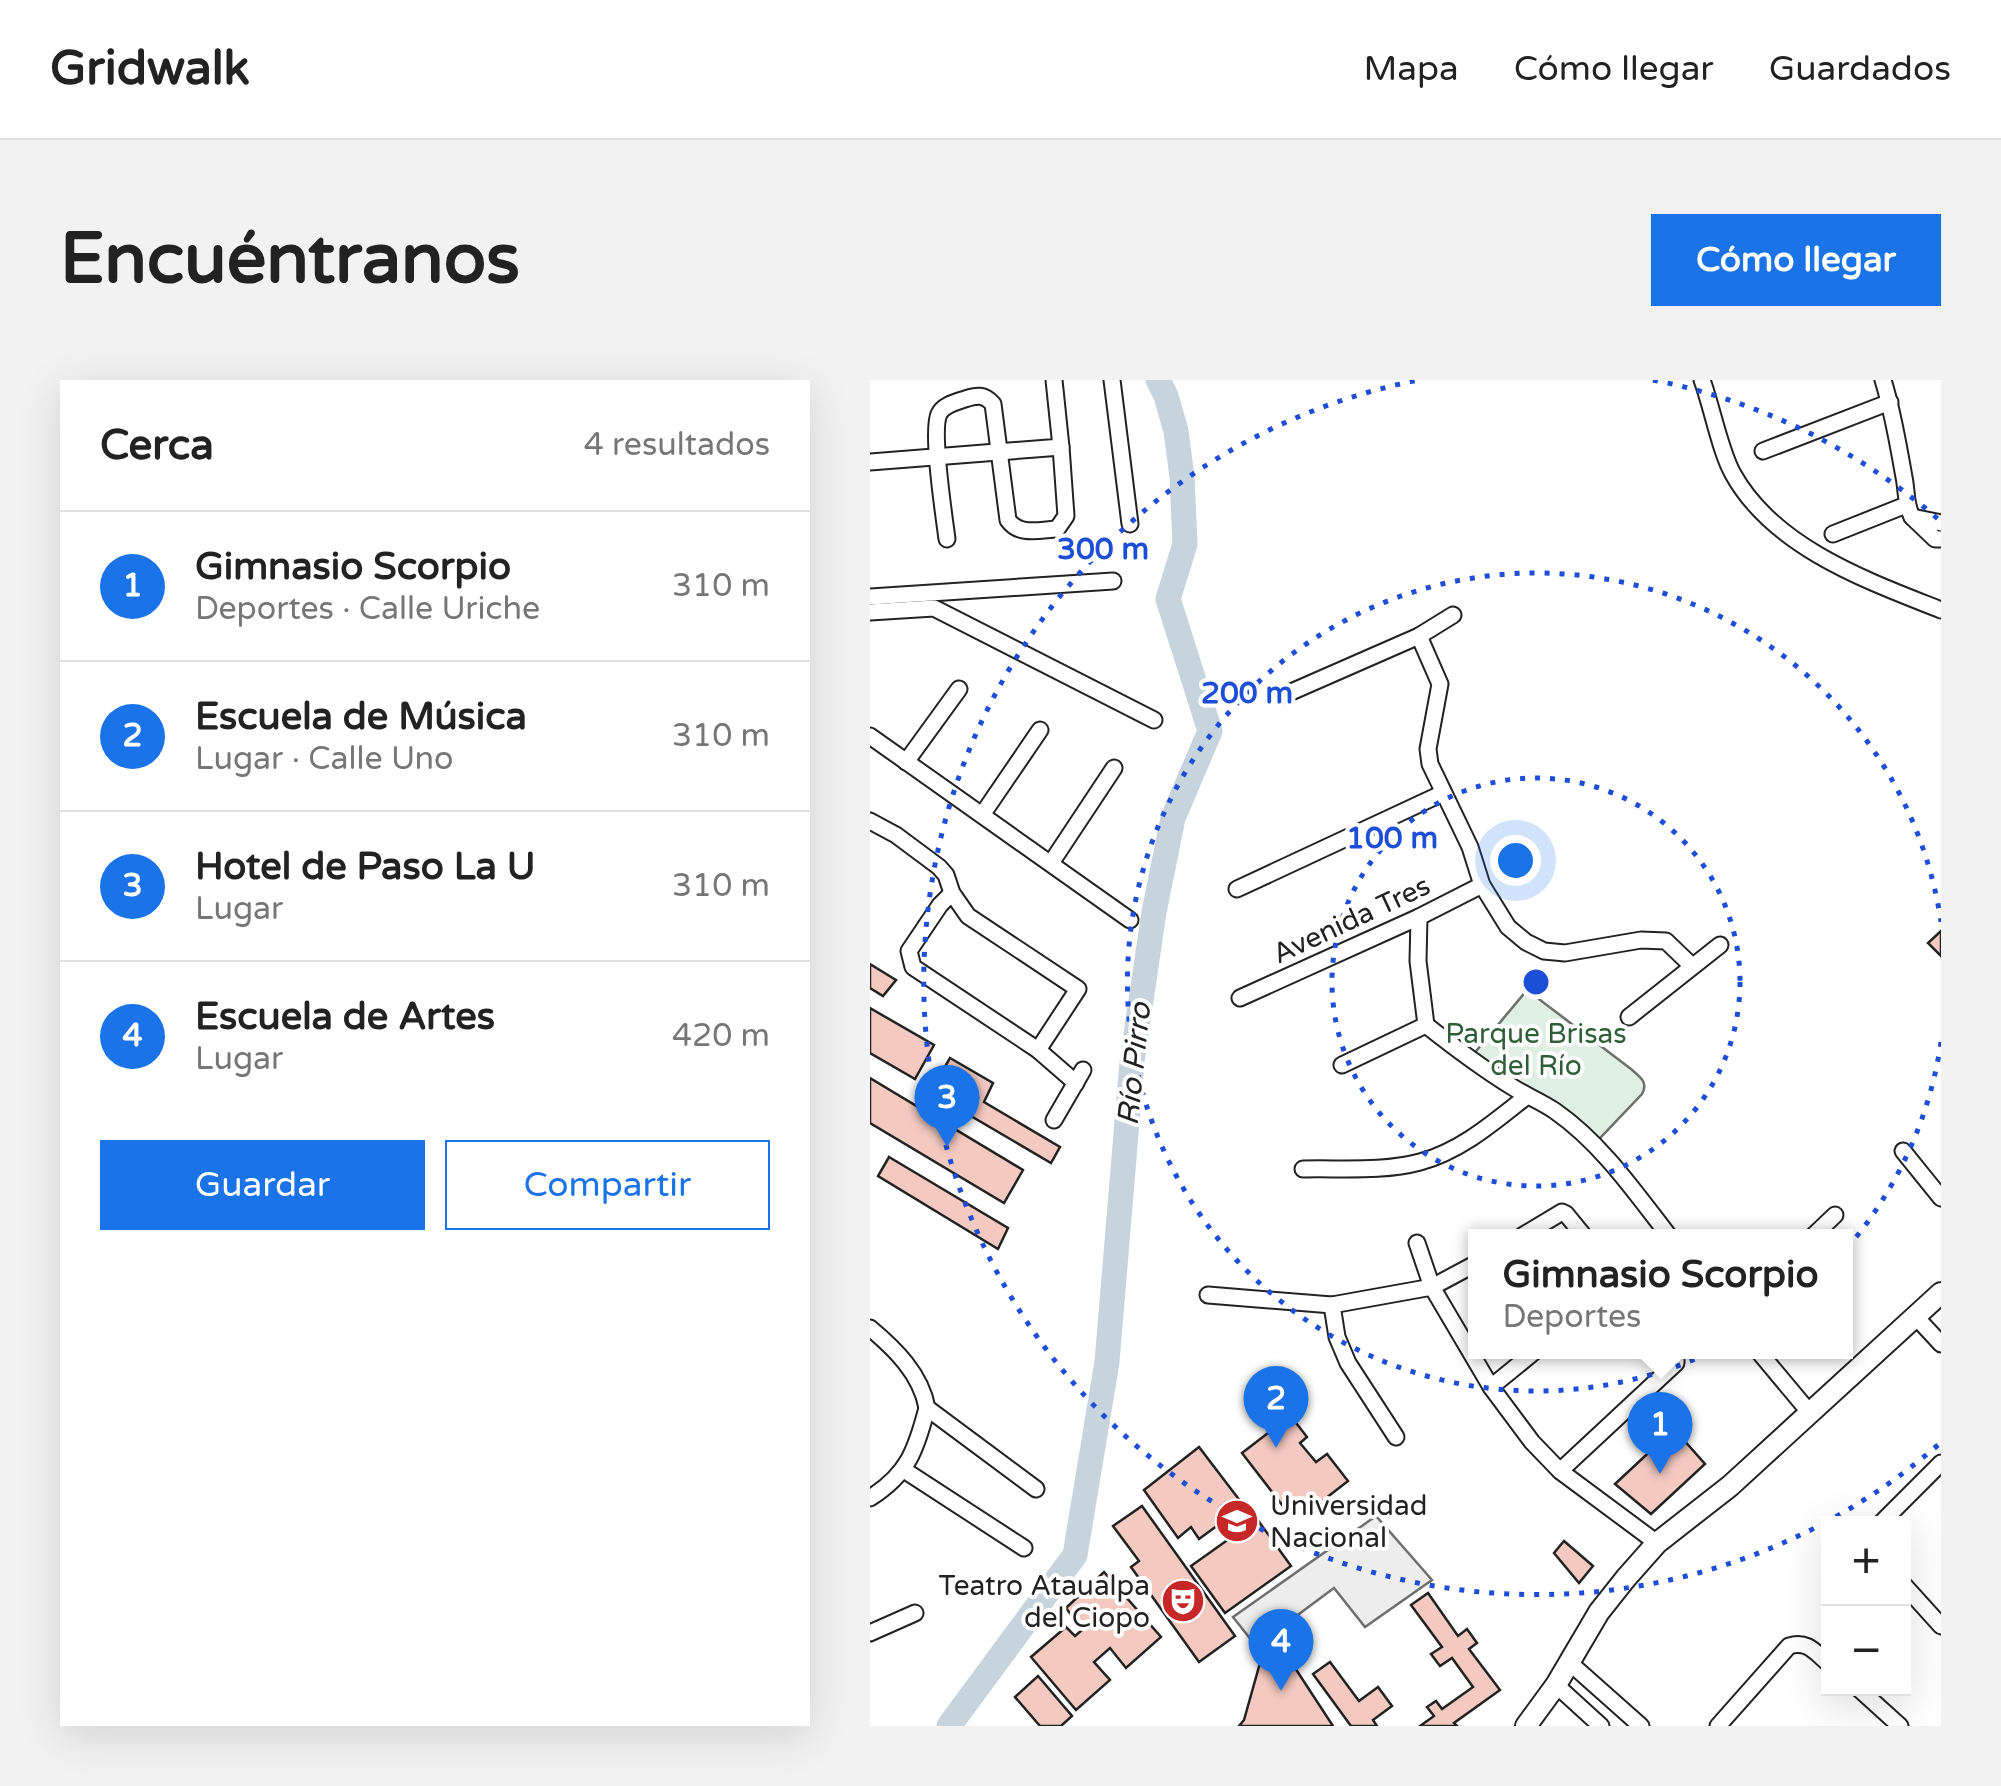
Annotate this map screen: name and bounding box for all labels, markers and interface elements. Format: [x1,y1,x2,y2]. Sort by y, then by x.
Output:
text: Gridwalk [50,40,250,98]
text: Mapa [1364,48,1459,90]
text: Cómo llegar [1514,48,1714,90]
text: Guardados [1769,48,1951,90]
button: Cómo llegar [1651,214,1941,306]
text: Encuéntranos [60,218,520,302]
text: Cerca [100,420,214,471]
text: 4 resultados [584,426,770,464]
text: 300 m [1057,531,1149,568]
text: Gimnasio Scorpio [195,544,511,590]
text: 1 [122,567,143,605]
text: 310 m [672,567,770,605]
text: Deportes · Calle Uriche [195,590,540,628]
text: 200 m [1201,675,1293,712]
text: Escuela de Música [195,694,527,740]
text: 2 [122,717,143,755]
text: 310 m [672,717,770,755]
text: Lugar · Calle Uno [195,740,454,778]
text: 100 m [1346,820,1438,857]
your location [1490,835,1541,886]
text: Hotel de Paso La U [195,844,536,890]
text: 3 [122,867,143,905]
text: 310 m [672,867,770,905]
street label: Avenida Tres [1267,869,1436,971]
text: Lugar [195,890,283,928]
centre of rings [1518,964,1554,1000]
text: Escuela de Artes [195,994,495,1040]
water label: Río Pirro [1110,999,1160,1127]
text: 4 [122,1017,143,1055]
text: 420 m [672,1017,770,1055]
park label: Parque Brisas del Río [1445,1017,1627,1083]
text: Lugar [195,1040,283,1078]
pin: 3 [914,1064,980,1147]
button: Guardar [100,1140,425,1230]
button: Compartir [445,1140,770,1230]
popup [1468,1229,1853,1359]
text: Gimnasio Scorpio [1502,1252,1819,1298]
text: Deportes [1502,1298,1641,1336]
pin: 2 [1244,1366,1308,1448]
pin: 1 [1628,1392,1692,1474]
place label: Universidad Nacional [1270,1489,1427,1555]
school or university icon: Universidad Nacional [1214,1498,1260,1544]
map controls [1821,1516,1911,1696]
button: + [1821,1516,1911,1606]
place label: Teatro Ataualpa del Ciopo [938,1569,1150,1635]
theatre icon: Teatro Ataualpa del Ciopo [1160,1578,1206,1624]
button: − [1821,1606,1911,1696]
pin: 4 [1248,1608,1314,1691]

